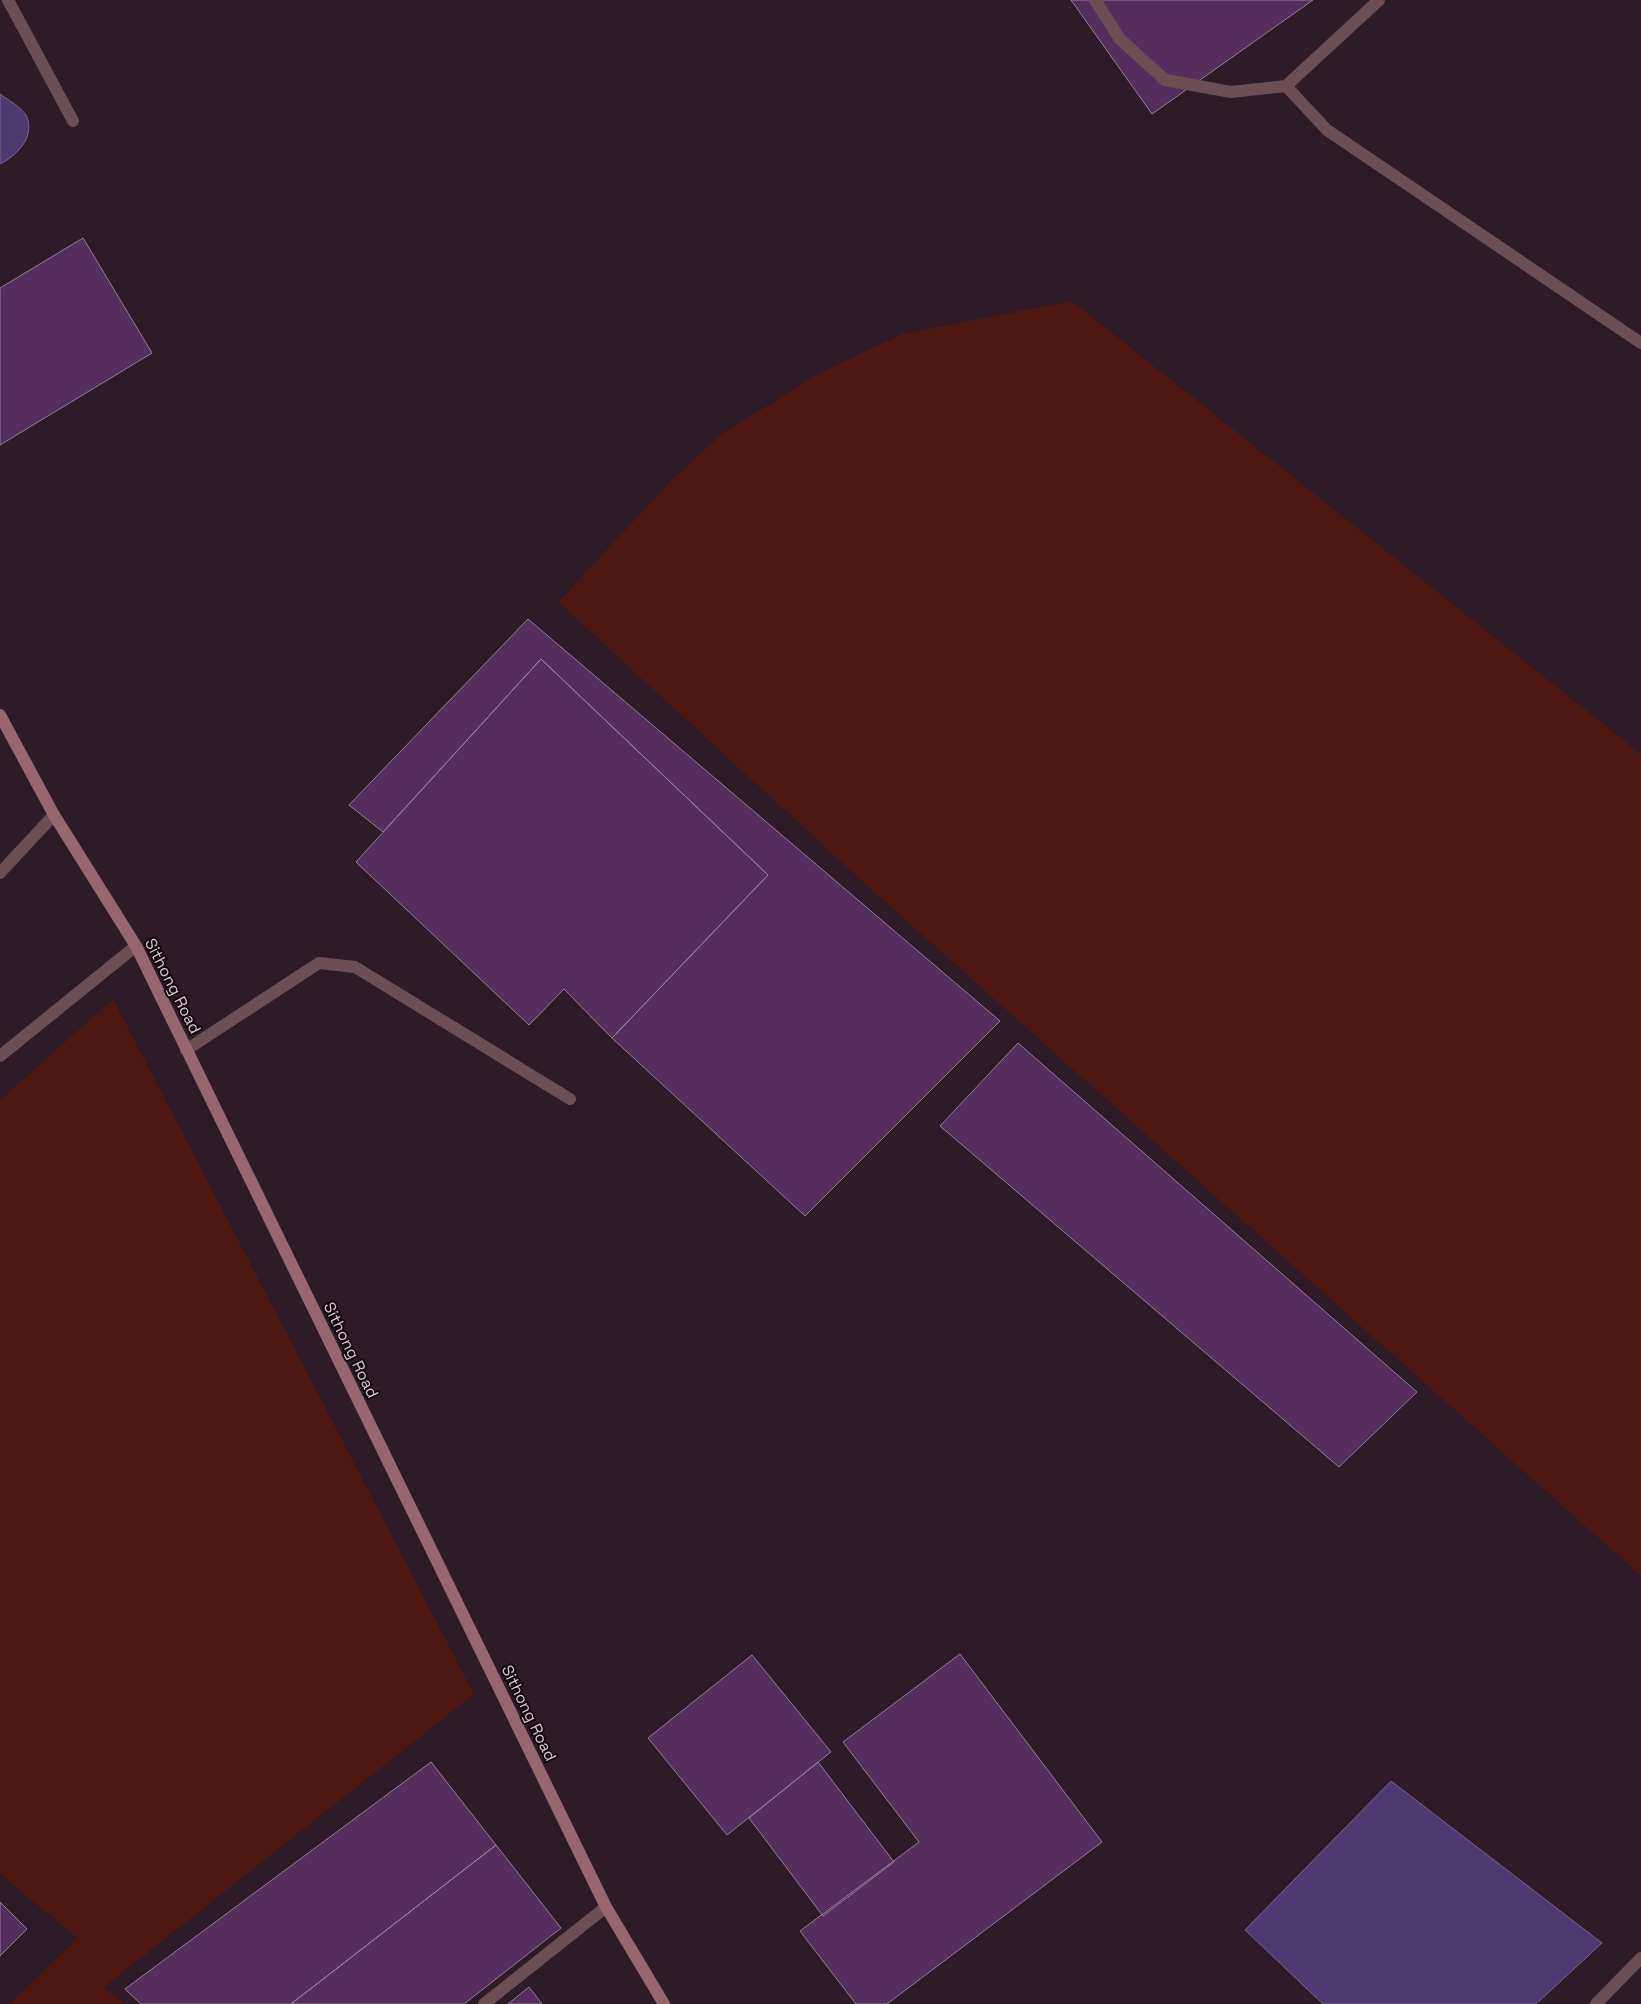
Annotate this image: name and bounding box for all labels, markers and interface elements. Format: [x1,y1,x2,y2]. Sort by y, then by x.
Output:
street label: Sithong Road [140,935,206,1037]
street label: Sithong Road [319,1299,383,1401]
street label: Sithong Road [497,1662,561,1764]

